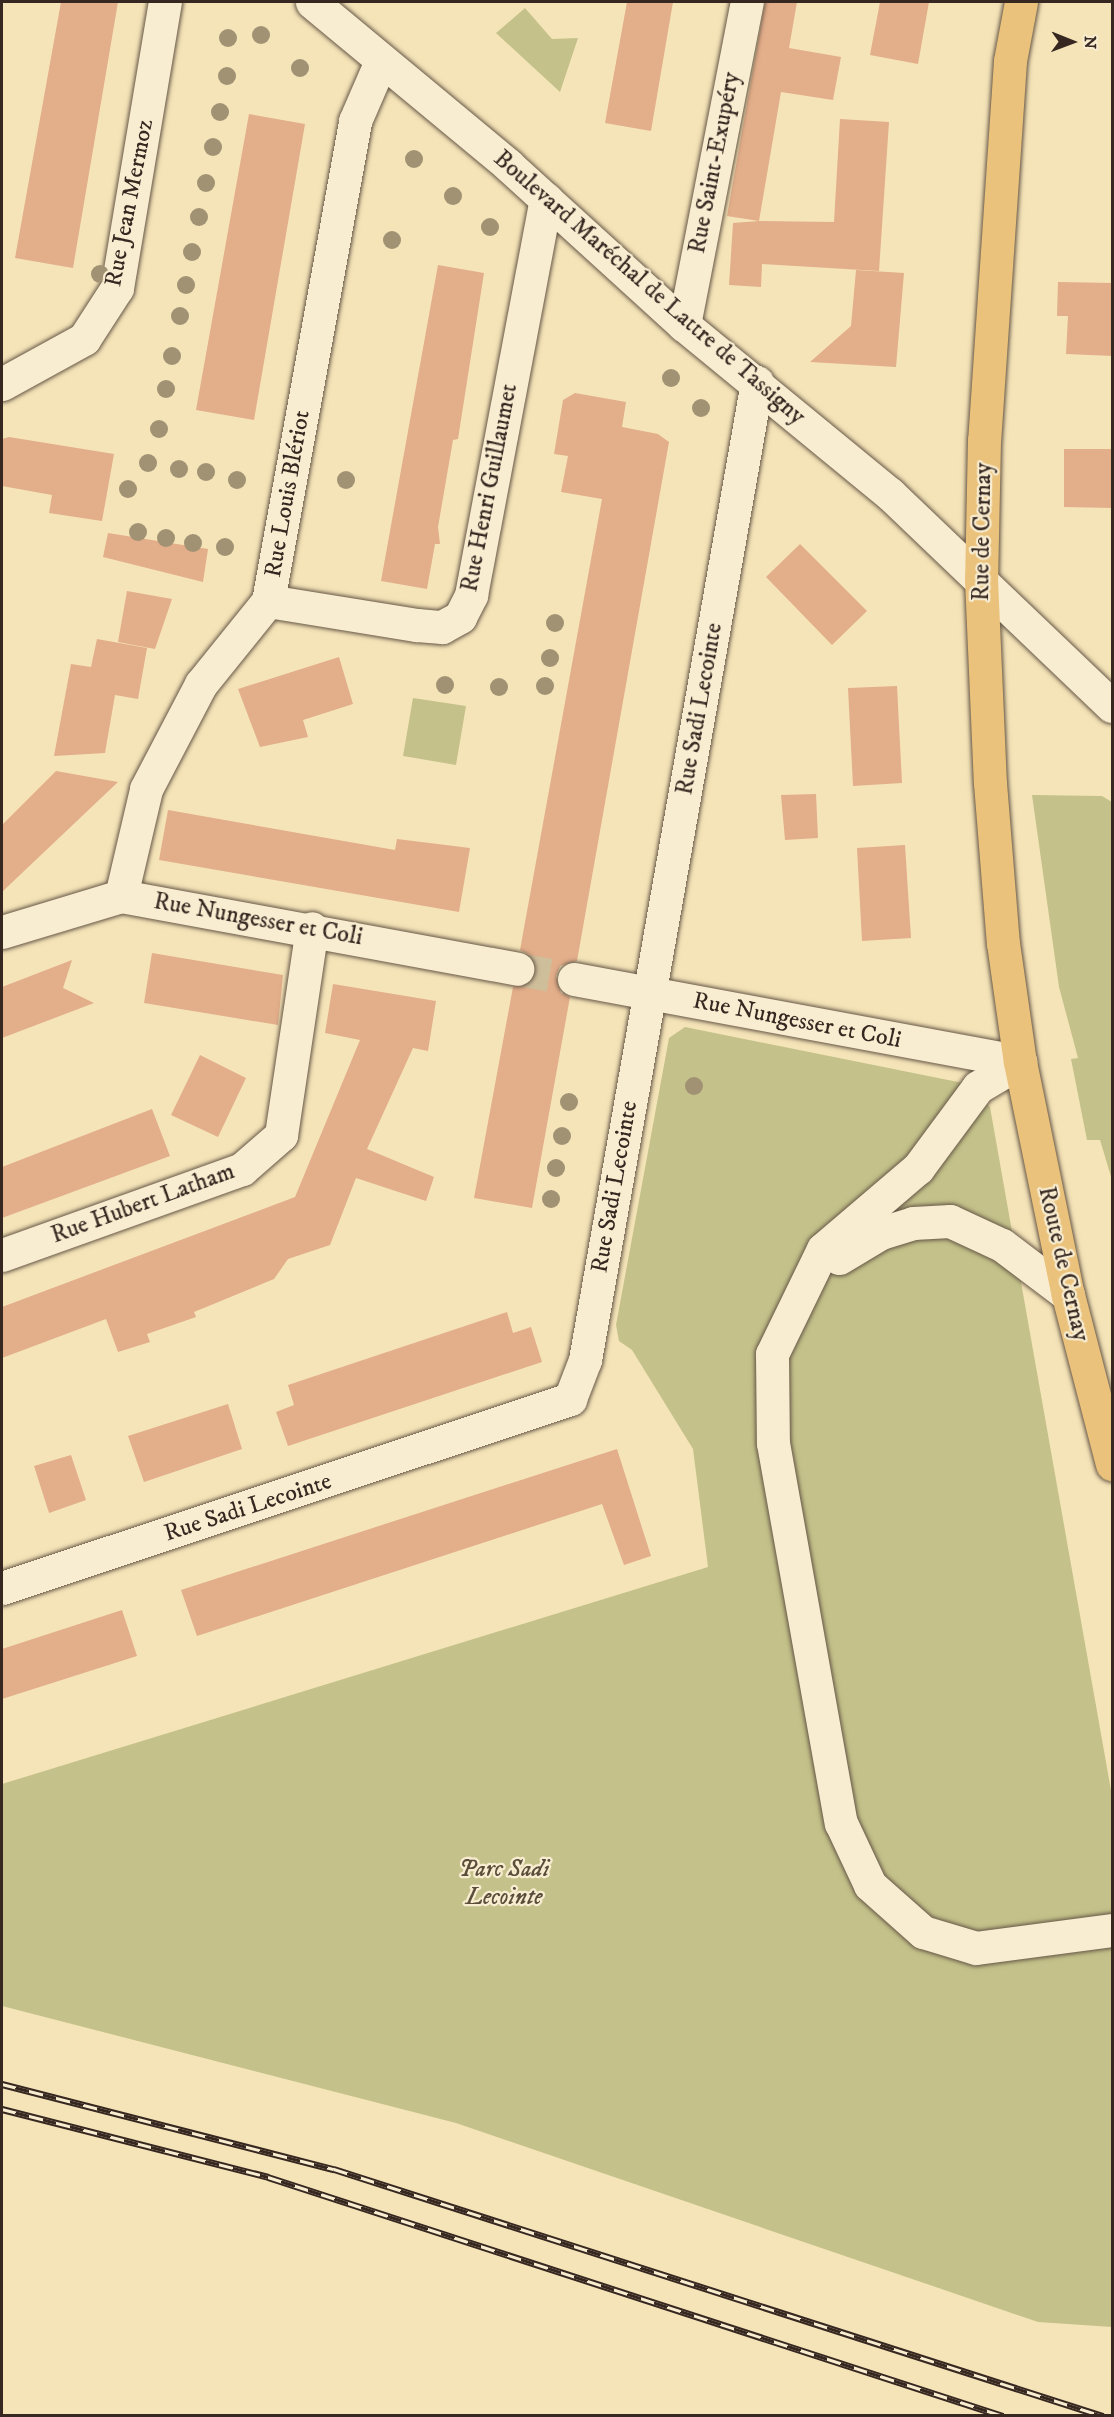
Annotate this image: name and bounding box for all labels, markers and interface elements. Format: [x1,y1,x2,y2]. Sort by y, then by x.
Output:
north arrow [1042,12,1102,72]
text: N [1080,36,1100,49]
street label: Rue Saint-Exupéry [683,70,747,256]
street label: Rue Jean Mermoz [100,117,160,289]
street label: Boulevard Maréchal de Lattre de Tassigny [487,145,811,431]
street label: Rue Henri Guillaumet [456,381,524,595]
street label: Rue Louis Blériot [259,408,317,580]
street label: Rue de Cernay [967,463,999,601]
street label: Rue Sadi Lecointe [671,621,729,797]
street label: Rue Nungesser et Coli [151,887,365,953]
street label: Rue Nungesser et Coli [691,987,903,1055]
street label: Rue Sadi Lecointe [586,1099,644,1275]
street label: Rue Hubert Latham [47,1157,239,1251]
street label: Route de Cernay [1031,1184,1095,1344]
street label: Rue Sadi Lecointe [161,1467,335,1549]
park label: Parc Sadi Lecointe [459,1856,549,1912]

